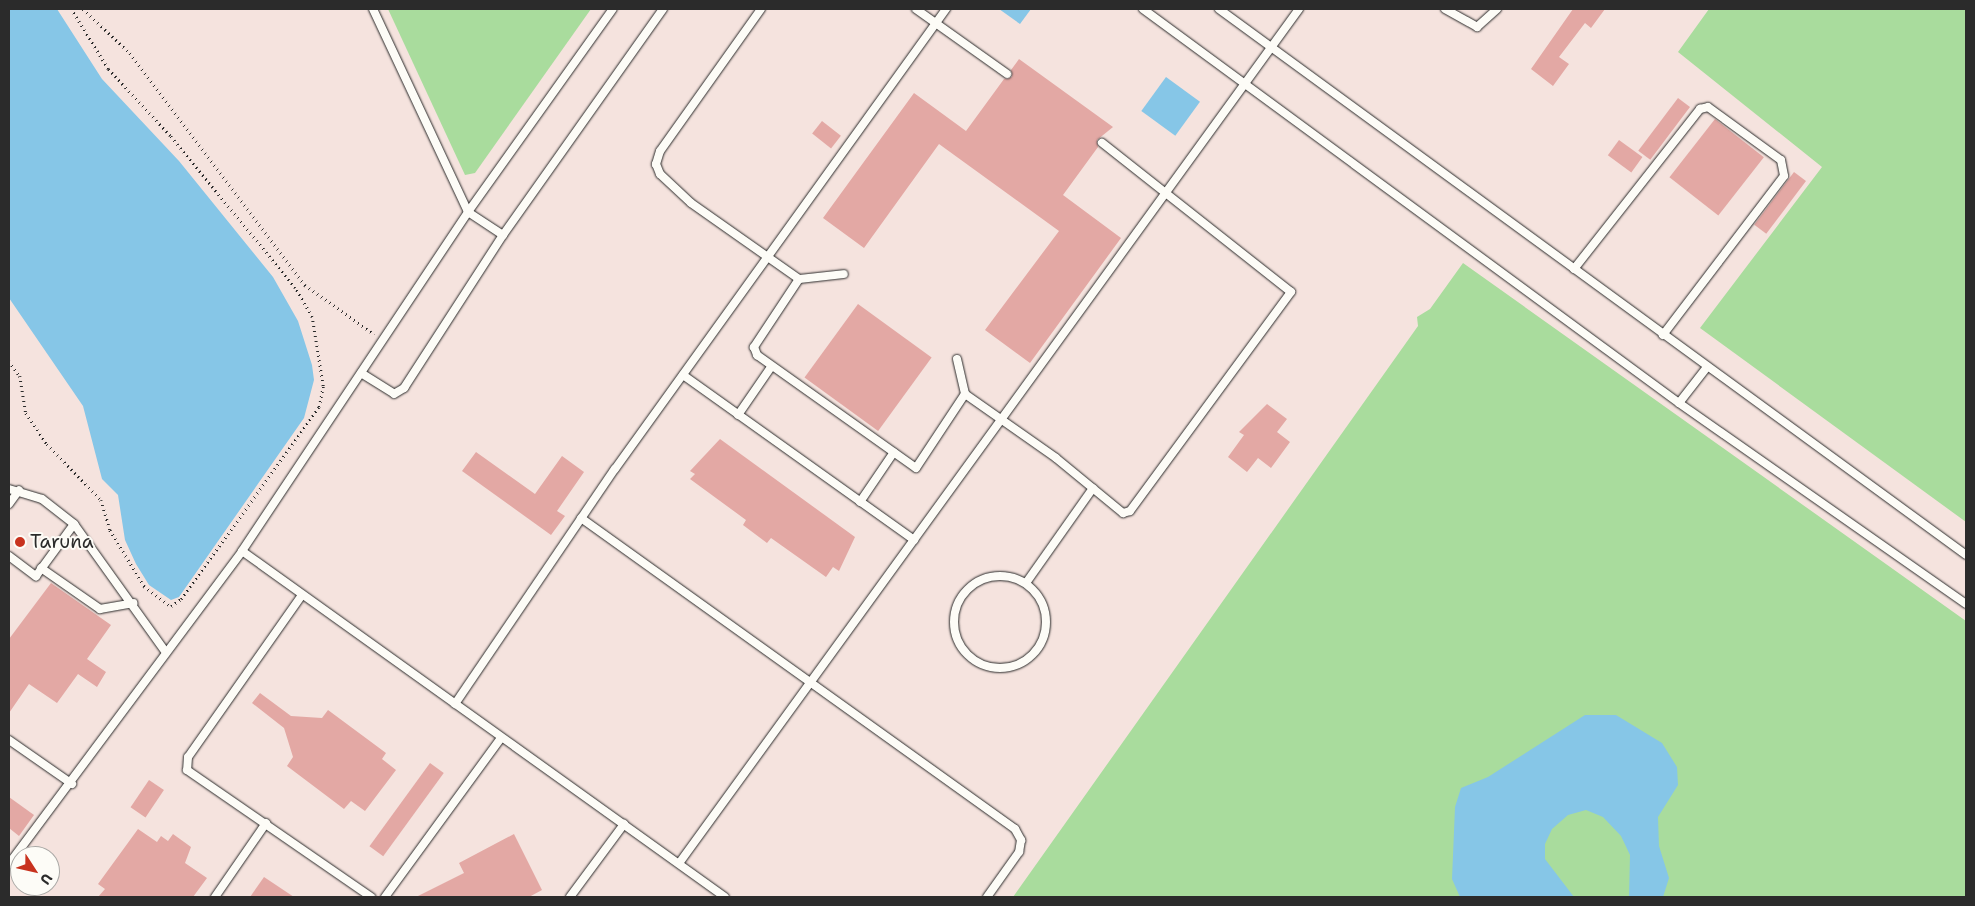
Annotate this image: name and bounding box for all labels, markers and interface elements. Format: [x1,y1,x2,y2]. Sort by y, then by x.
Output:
place label: Taruna [30,531,94,553]
marker: Taruna [14,536,26,548]
north arrow [10,846,60,896]
text: U [36,870,57,888]

